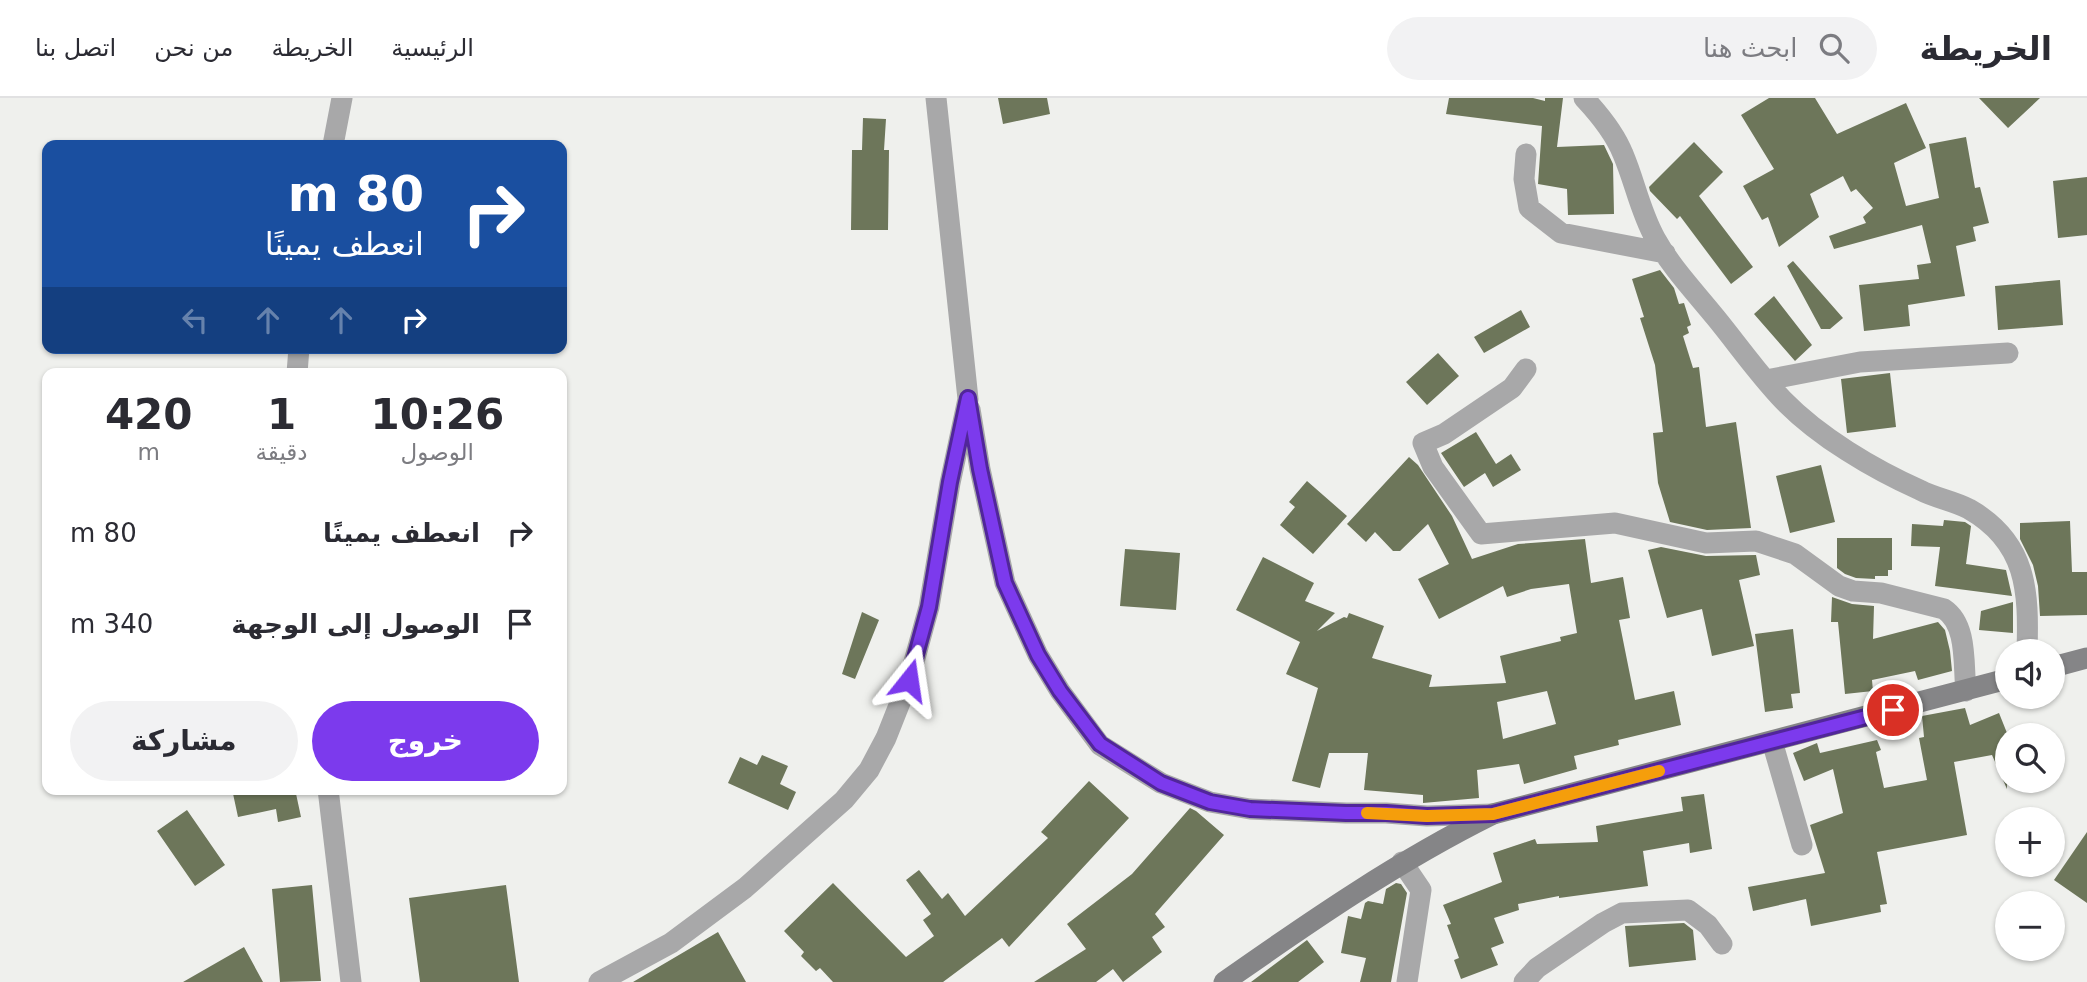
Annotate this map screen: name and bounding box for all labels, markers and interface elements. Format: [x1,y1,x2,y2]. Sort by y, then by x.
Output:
search box [1387,17,1877,80]
icon: search [1815,29,1853,67]
text: الخريطة [1919,29,2052,68]
text: ابحث هنا [1703,33,1797,63]
text: اتصل بنا [35,34,116,62]
text: من نحن [154,34,233,62]
text: الخريطة [271,34,353,62]
text: الرئيسية [391,34,474,62]
text: 80 m [288,166,424,223]
icon: right [448,168,539,259]
text: انعطف يمينًا [265,225,424,263]
icon: left [176,301,214,339]
icon: ahead [249,301,287,339]
icon: ahead [322,301,360,339]
icon: right [395,301,433,339]
text: 420 [105,390,193,439]
text: 1 [267,390,296,439]
text: 10:26 [370,390,504,439]
text: m [138,439,160,465]
text: دقيقة [255,439,308,465]
text: الوصول [401,439,474,465]
icon: right [501,514,539,552]
text: 80 m [70,518,137,548]
text: انعطف يمينًا [323,518,480,548]
icon: arrive [501,605,539,643]
text: 340 m [70,609,153,639]
text: الوصول إلى الوجهة [231,609,480,639]
map controls [1995,639,2065,961]
button: sound [1995,639,2065,709]
position arrow [872,643,946,717]
pin [1863,680,1923,740]
icon: arrive [1874,691,1912,729]
button: مشاركة [70,701,298,781]
button: خروج [312,701,539,781]
button: search [1995,723,2065,793]
button: + [1995,807,2065,877]
button: − [1995,891,2065,961]

